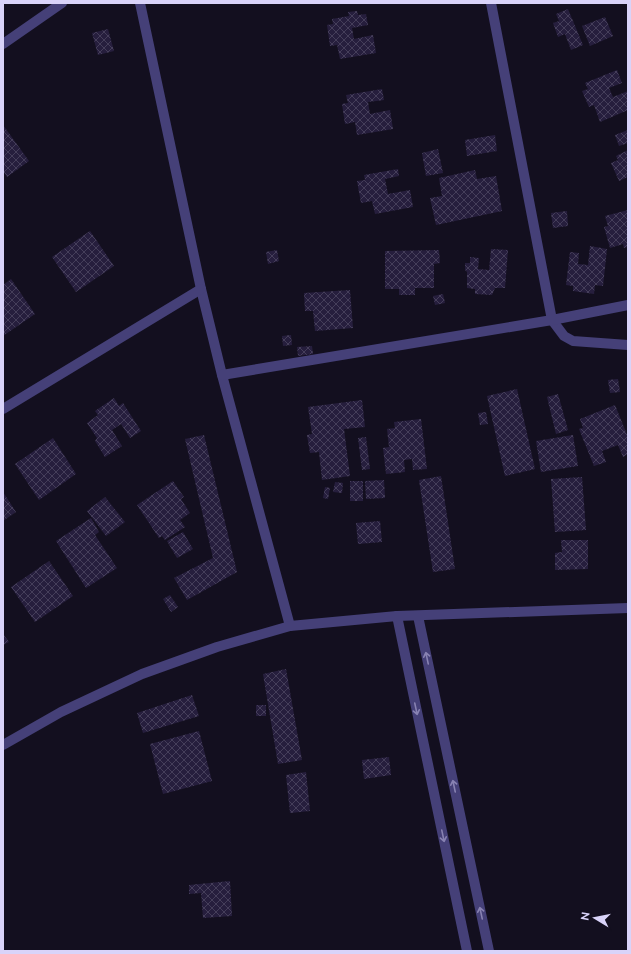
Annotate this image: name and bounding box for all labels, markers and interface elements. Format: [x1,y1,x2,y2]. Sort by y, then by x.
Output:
one-way arrow [423,652,431,665]
one-way arrow [413,702,421,715]
one-way arrow [450,779,458,792]
one-way arrow [439,829,447,842]
north arrow [575,898,615,938]
one-way arrow [477,907,485,920]
text: N [579,911,593,922]

